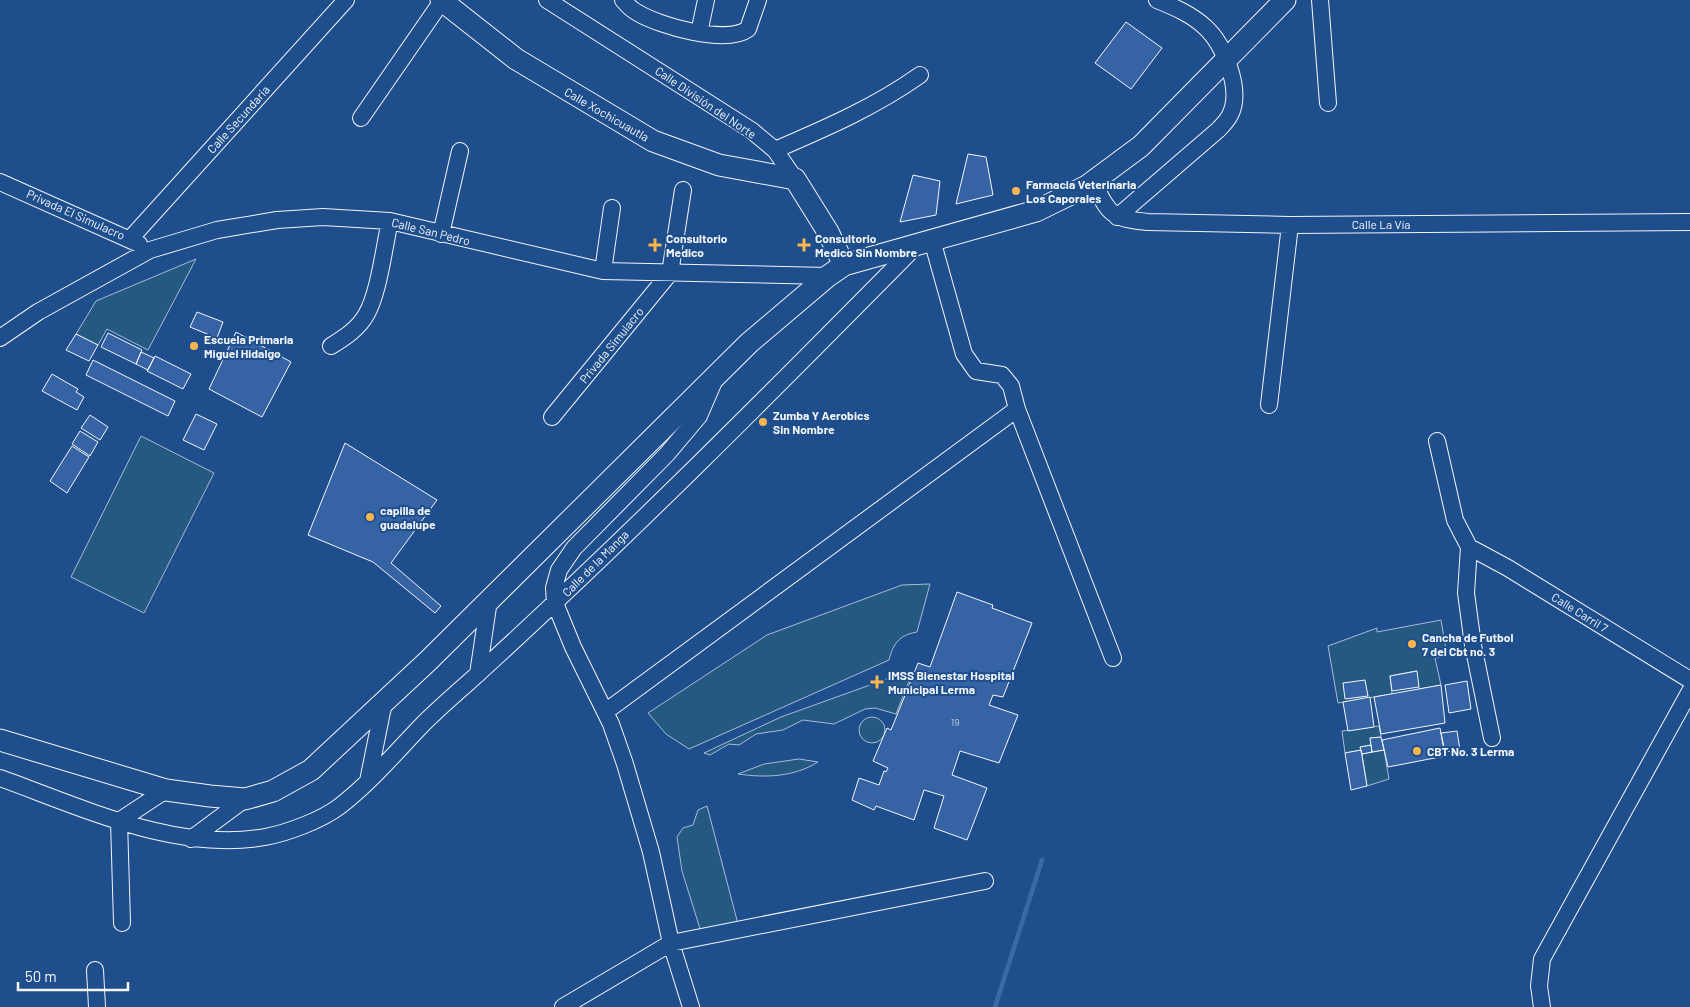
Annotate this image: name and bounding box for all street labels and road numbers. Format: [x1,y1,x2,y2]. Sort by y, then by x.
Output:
street label: Calle División del Norte [653,63,759,141]
street label: Calle Secundaria [204,82,272,156]
street label: Calle Xochicuautla [562,84,652,144]
street label: Privada El Simulacro [25,186,127,242]
street label: Calle San Pedro [390,214,472,248]
street label: Calle La Vía [1352,217,1410,231]
street label: Privada Simulacro [576,304,646,386]
street label: Calle de la Manga [559,527,631,599]
street label: Calle Carril 7 [1549,589,1611,635]

